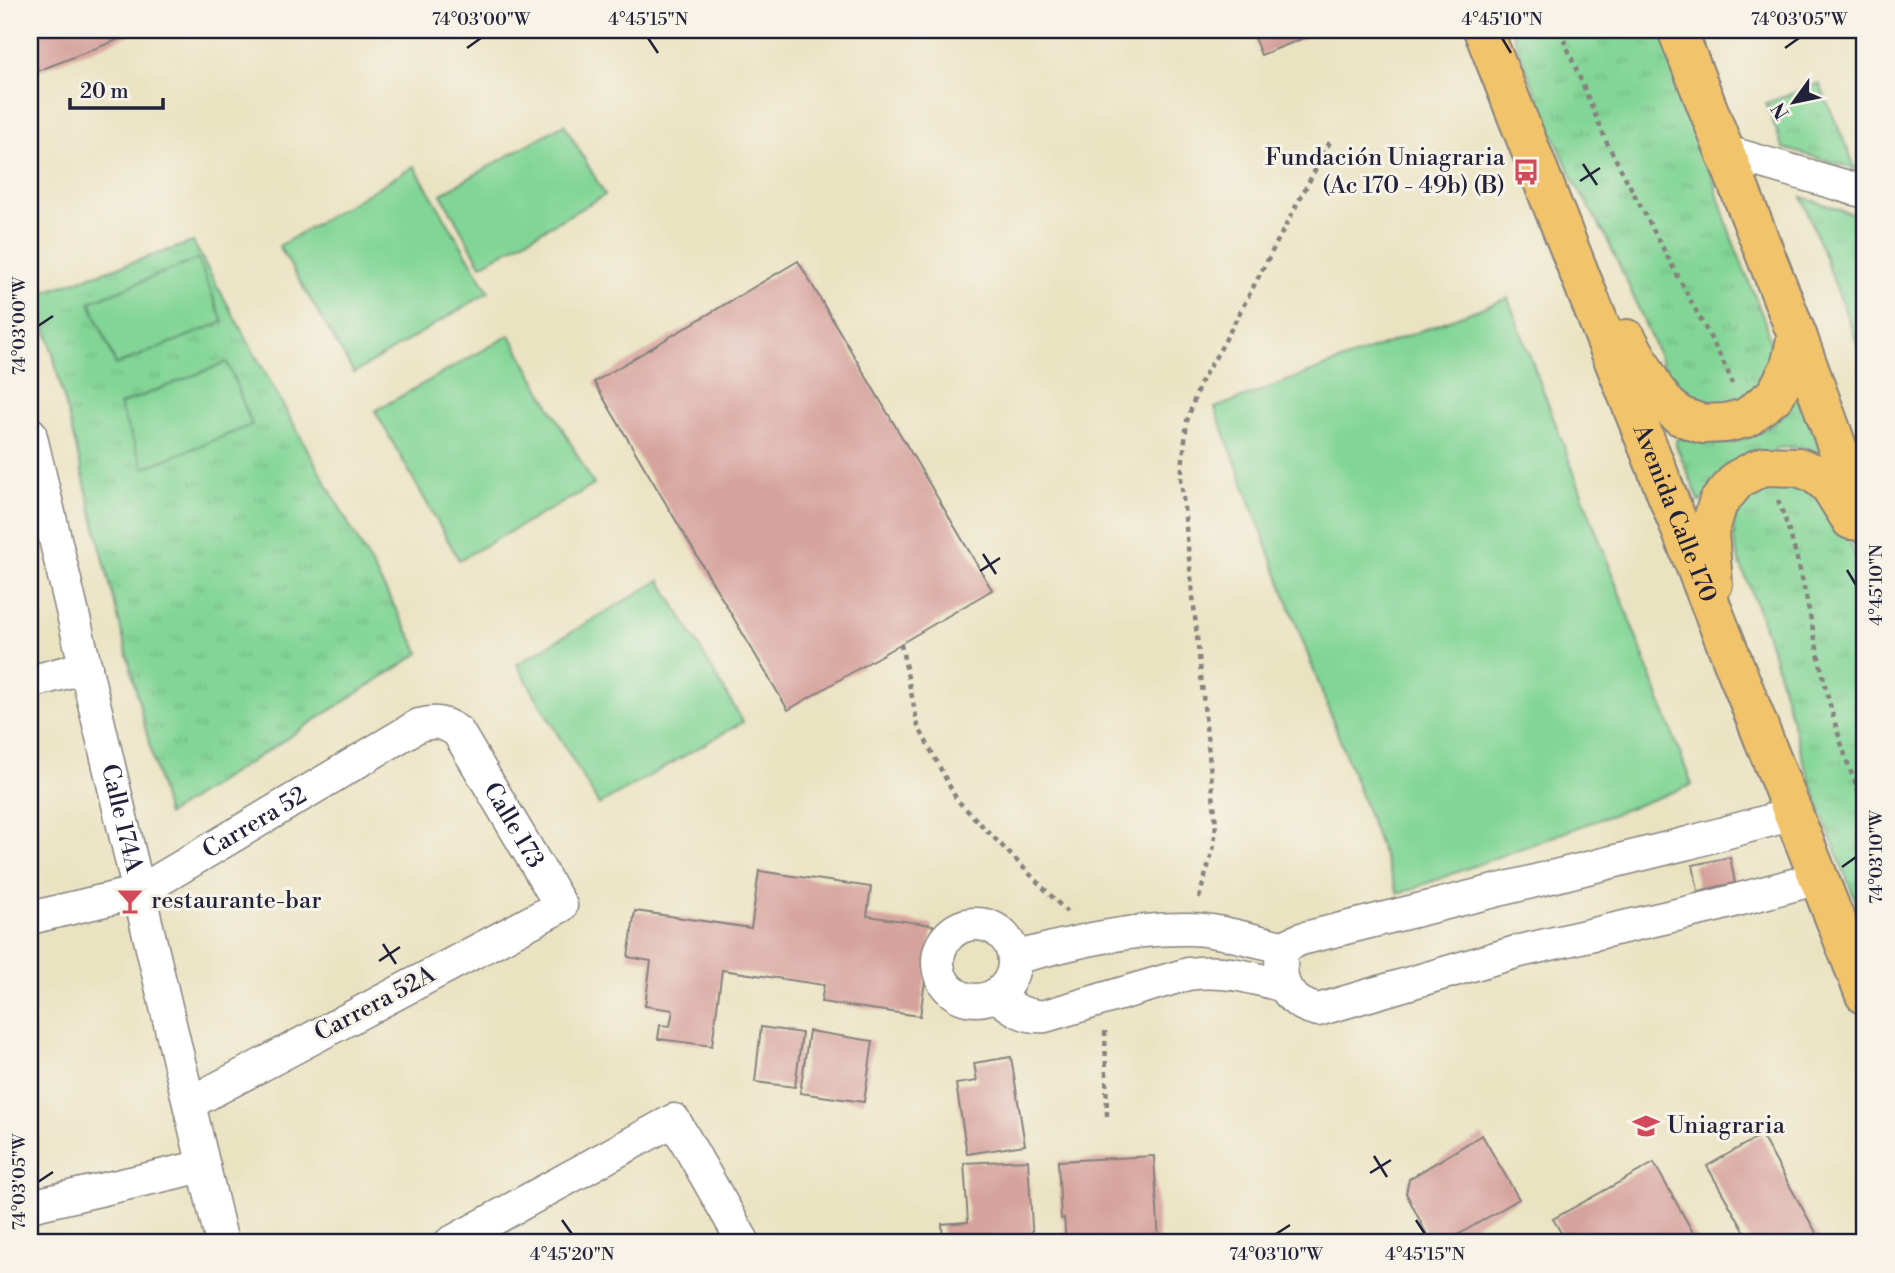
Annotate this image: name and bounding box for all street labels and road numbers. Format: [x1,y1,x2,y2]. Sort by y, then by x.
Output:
street label: Avenida Calle 170 [1625,419,1723,607]
street label: Calle 174A [94,761,149,876]
street label: Calle 173 [476,777,550,874]
street label: Carrera 52 [197,780,312,866]
street label: Carrera 52A [309,959,441,1048]

